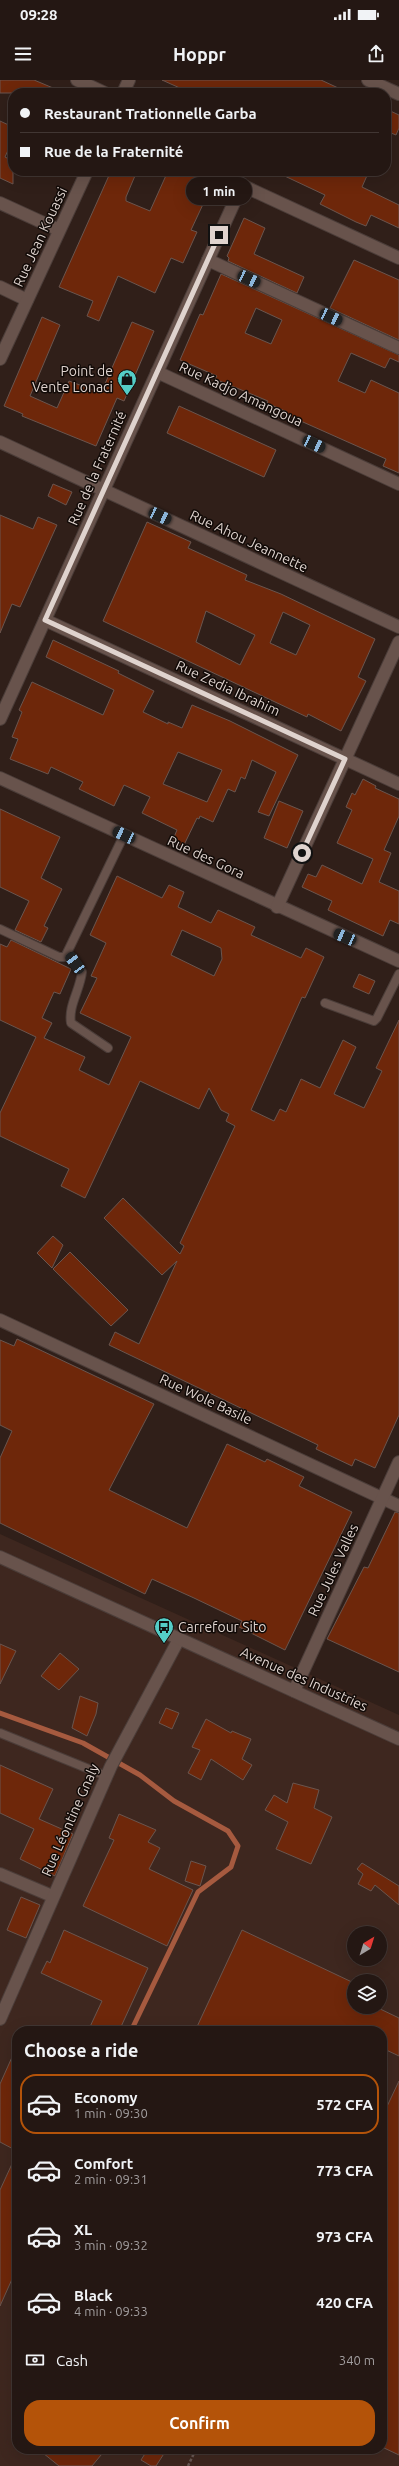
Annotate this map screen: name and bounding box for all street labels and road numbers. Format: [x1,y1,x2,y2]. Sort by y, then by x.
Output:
street label: Rue Jean Kouassi [10,185,70,289]
street label: Rue Kadjo Amangoua [177,358,305,430]
street label: Rue de la Fraternité [65,408,129,528]
street label: Rue Ahou Jeannette [187,507,311,575]
street label: Rue Zedia Ibrahim [173,657,283,719]
street label: Rue des Gora [165,832,247,882]
street label: Rue Wole Basile [157,1371,255,1427]
street label: Rue Jules Valles [305,1521,361,1619]
street label: Avenue des Industries [238,1644,370,1714]
street label: Rue Léontine Gnaly [38,1761,102,1879]

